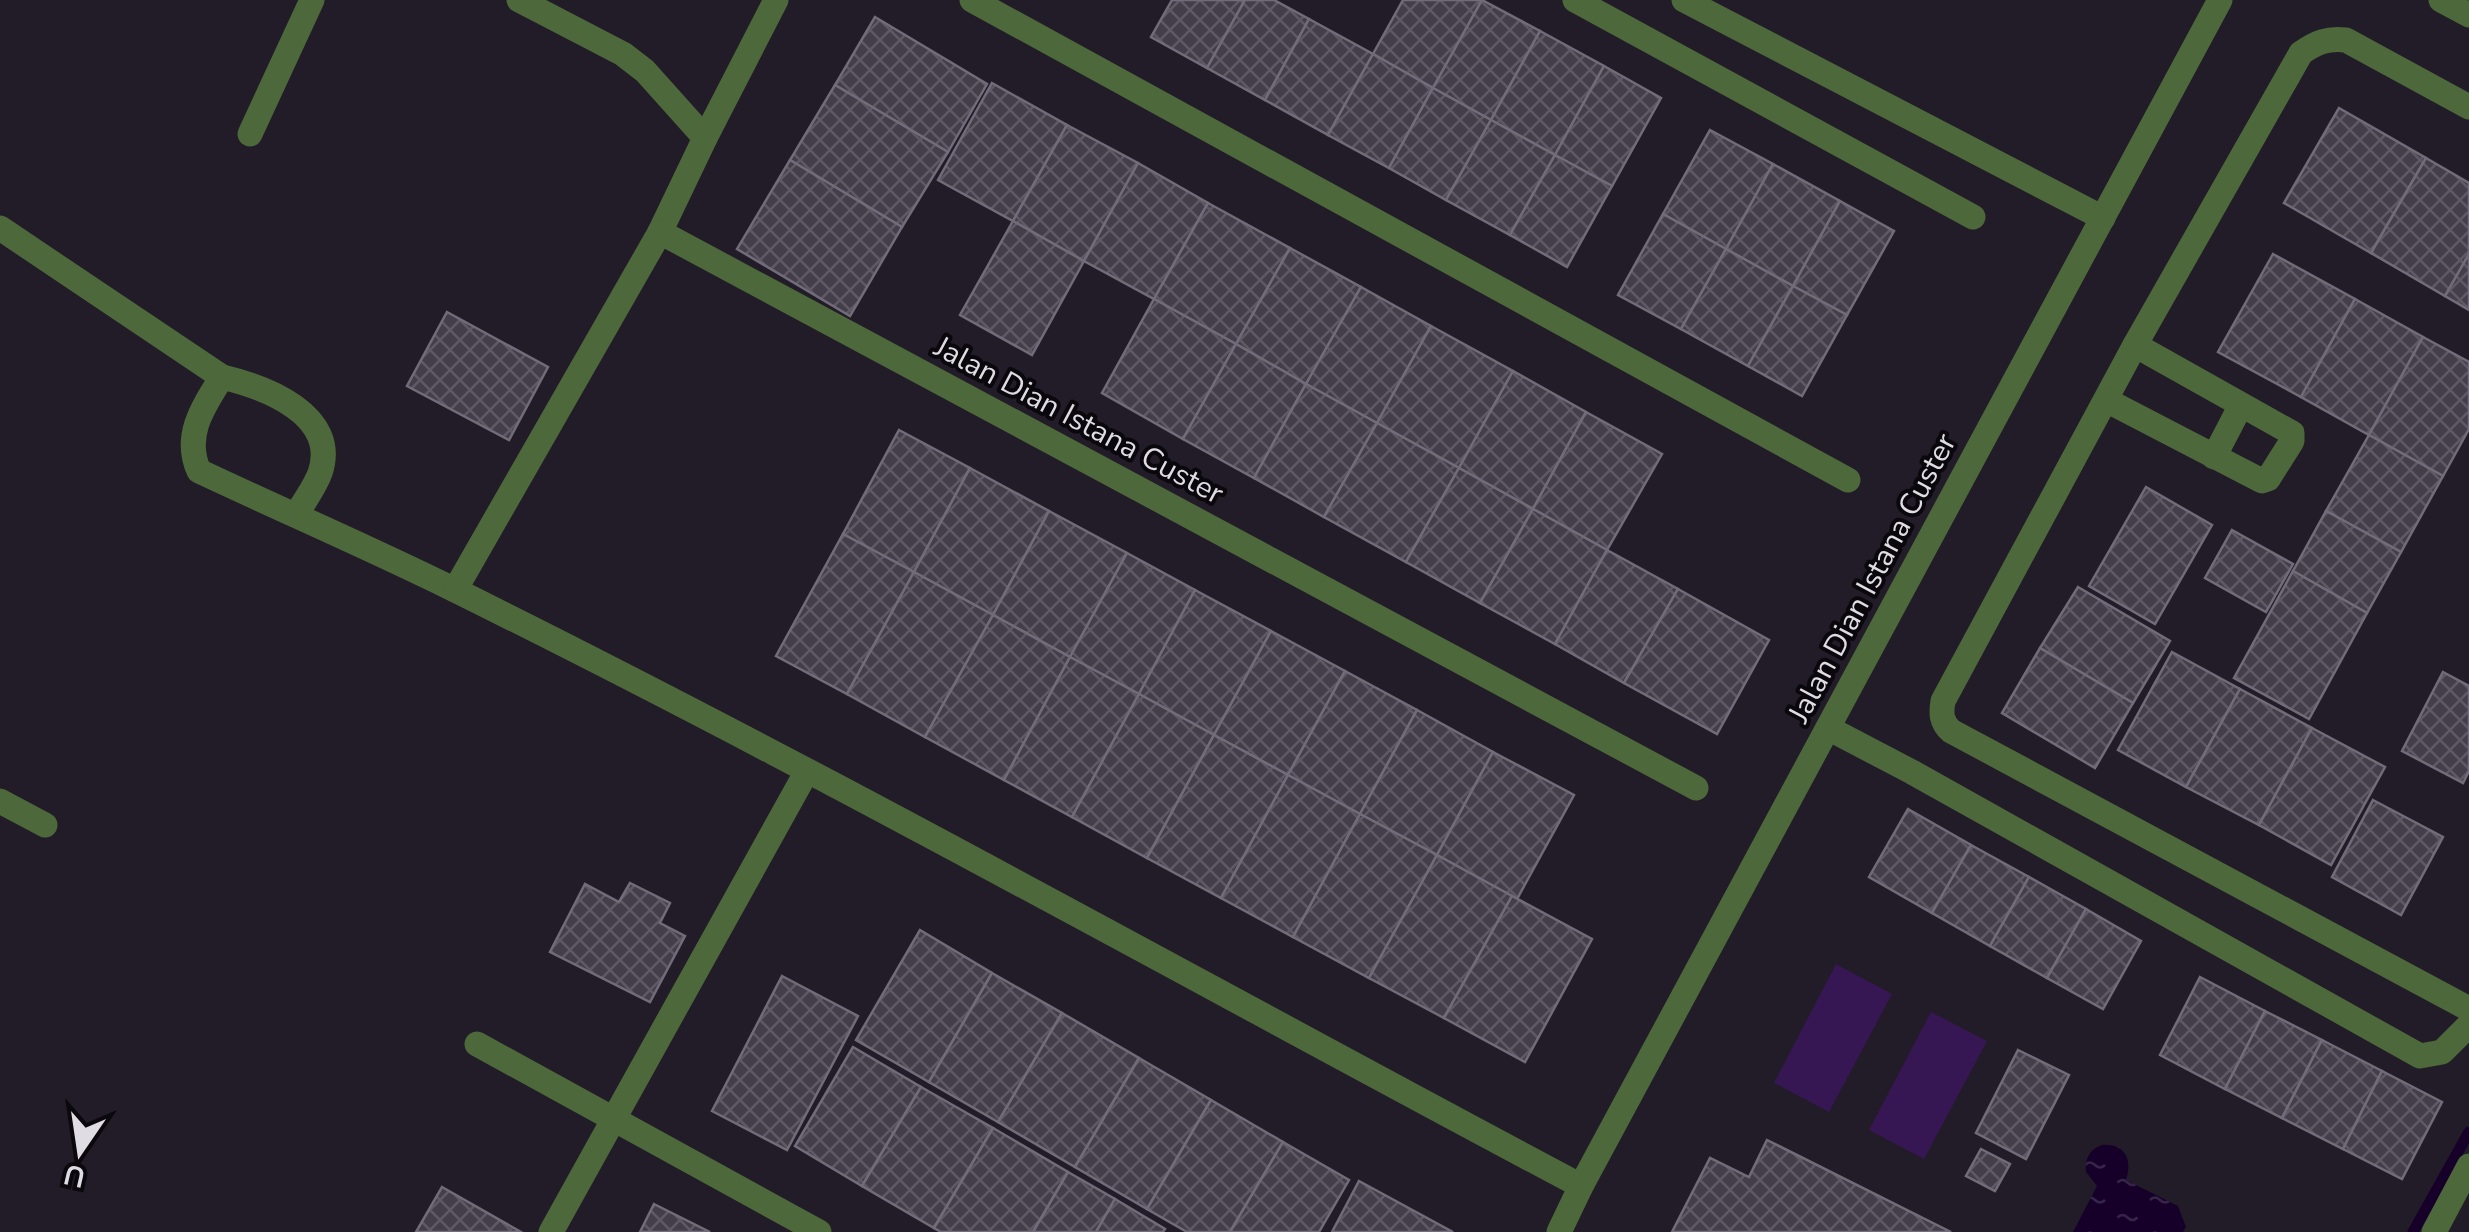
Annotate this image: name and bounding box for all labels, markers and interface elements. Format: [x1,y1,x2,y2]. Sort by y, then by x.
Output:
street label: Jalan Dian Istana Custer [926,326,1231,514]
street label: Jalan Dian Istana Custer [1778,426,1966,731]
north arrow [30,1102,130,1202]
text: U [60,1155,89,1196]

